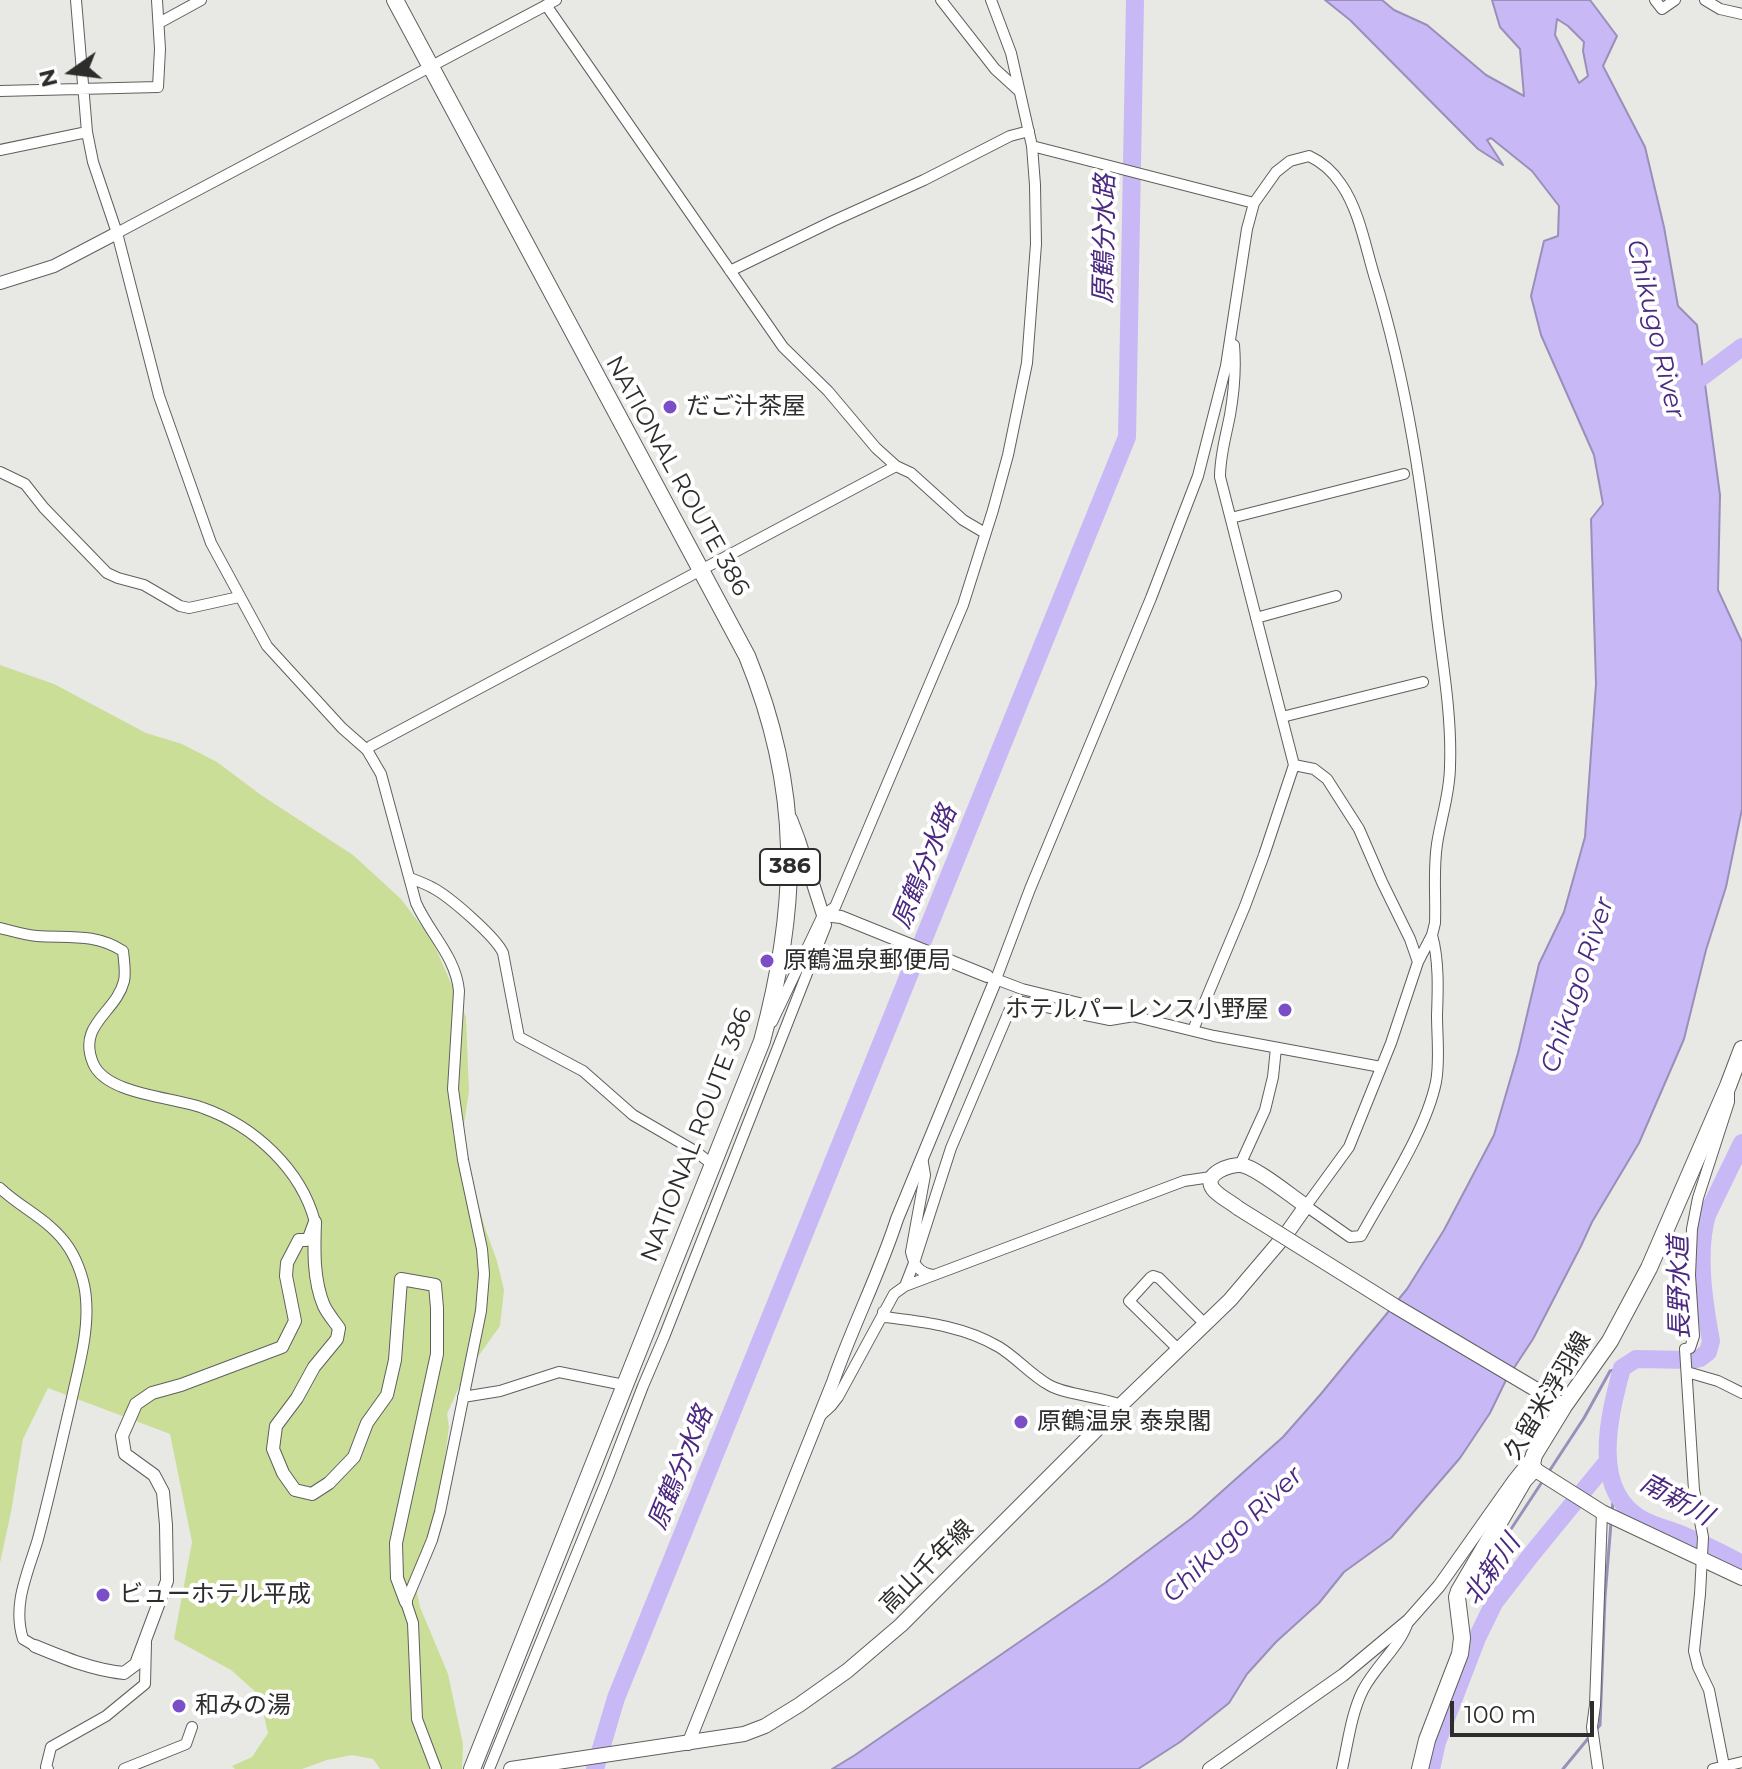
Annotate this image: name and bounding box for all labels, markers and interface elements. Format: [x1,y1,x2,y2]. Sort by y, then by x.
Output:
north arrow [32,32,112,112]
text: N [33,66,63,90]
water label: 原鶴分水路 [1088,174,1122,304]
water label: Chikugo River [1619,237,1691,421]
street label: NATIONAL ROUTE 386 [599,351,755,601]
place label: だご汁茶屋 [686,393,806,421]
marker: だご汁茶屋 [661,398,679,416]
water label: 原鶴分水路 [886,801,964,933]
road number: 386 [760,849,820,885]
water label: Chikugo River [1535,893,1621,1077]
place label: 原鶴温泉郵便局 [783,947,951,975]
marker: 原鶴温泉郵便局 [758,952,776,970]
place label: ホテルパーレンス小野屋 [1005,996,1269,1024]
marker: ホテルパーレンス小野屋 [1276,1001,1294,1019]
street label: NATIONAL ROUTE 386 [635,1004,759,1266]
water label: 長野水道 [1663,1236,1697,1340]
street label: 久留米浮羽線 [1499,1327,1597,1465]
water label: 原鶴分水路 [642,1402,720,1534]
place label: 原鶴温泉 泰泉閣 [1037,1408,1211,1436]
marker: 原鶴温泉 泰泉閣 [1012,1413,1030,1431]
water label: Chikugo River [1157,1460,1309,1610]
water label: 南新川 [1634,1467,1718,1533]
street label: 高山千年線 [874,1514,980,1620]
water label: 北新川 [1457,1529,1527,1611]
place label: ビューホテル平成 [119,1581,311,1609]
marker: ビューホテル平成 [94,1586,112,1604]
scale bar [1454,1685,1598,1735]
place label: 和みの湯 [195,1692,291,1720]
marker: 和みの湯 [170,1697,188,1715]
text: 100 m [1464,1700,1536,1729]

